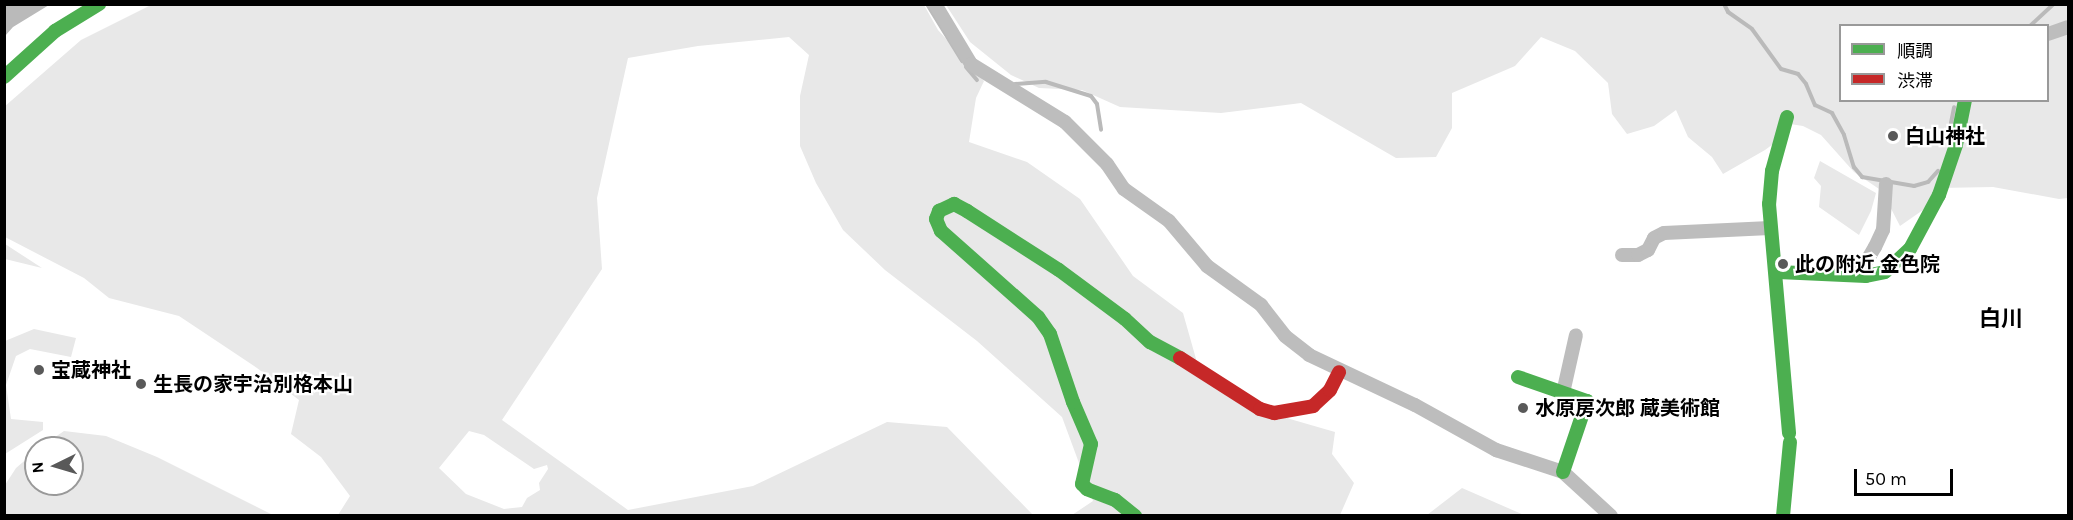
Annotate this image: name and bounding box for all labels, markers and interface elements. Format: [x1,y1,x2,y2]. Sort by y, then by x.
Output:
legend [1839,24,2049,102]
text: 順調 [1897,40,1933,62]
text: 渋滞 [1897,70,1933,92]
place label: 白山神社 [1905,124,1985,148]
marker: 白山神社 [1886,129,1900,143]
place label: 此の附近 金色院 [1795,252,1940,276]
marker: 此の附近 金色院 [1776,257,1790,271]
district label: 白川 [1979,307,2023,333]
place label: 宝蔵神社 [51,358,131,382]
marker: 宝蔵神社 [32,363,46,377]
place label: 生長の家宇治別格本山 [153,372,353,396]
marker: 生長の家宇治別格本山 [134,377,148,391]
place label: 水原房次郎 蔵美術館 [1535,396,1720,420]
marker: 水原房次郎 蔵美術館 [1516,401,1530,415]
north arrow [24,436,84,496]
scale bar [1857,457,1956,495]
text: N [28,461,48,474]
text: 50 m [1865,468,1907,490]

